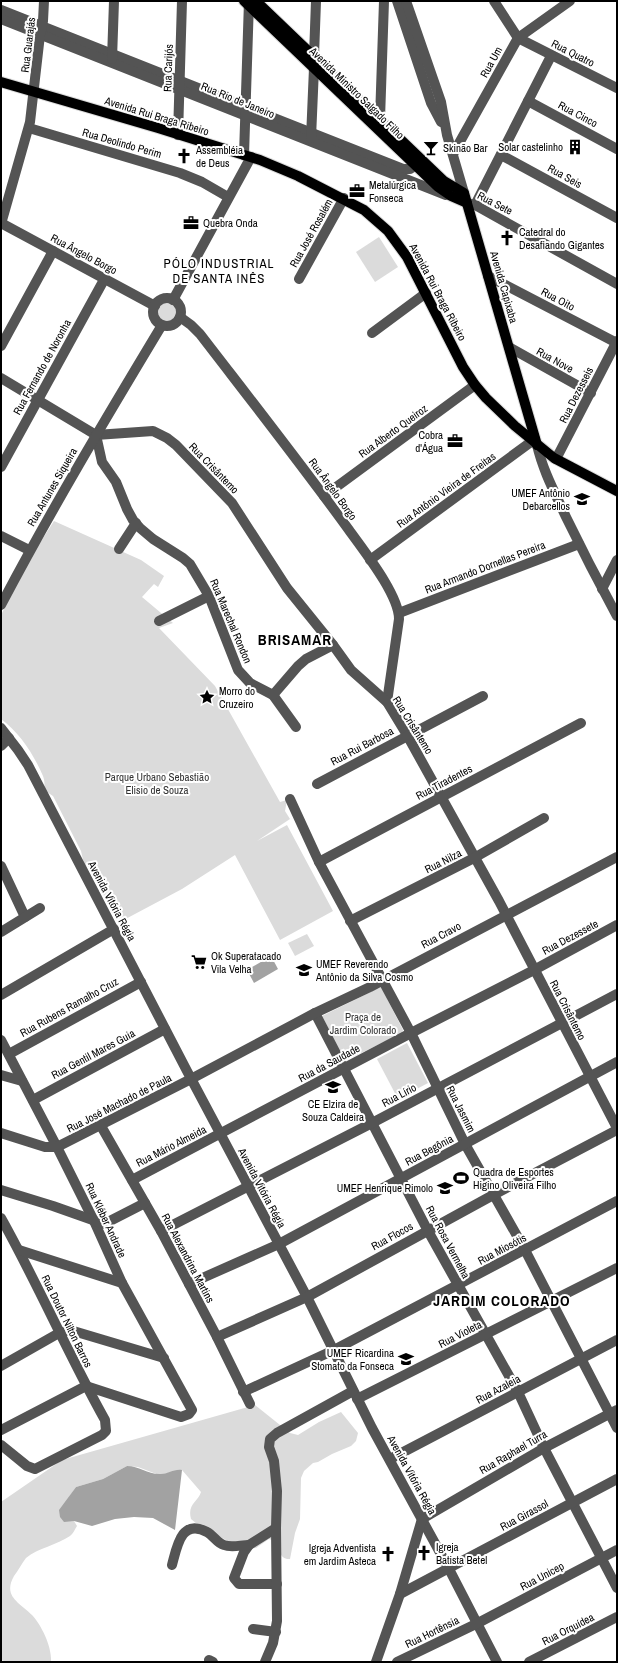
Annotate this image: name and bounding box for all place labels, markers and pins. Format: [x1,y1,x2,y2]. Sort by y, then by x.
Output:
building icon: Solar castelinho [566,138,584,156]
bar icon: Skinão Bar [422,139,440,157]
place label: Solar castelinho [498,140,563,154]
place label: Skinão Bar [443,141,488,155]
place label: Assembléia de Deus [195,143,243,170]
church icon: Assembléia de Deus [175,147,193,165]
place label: Metalúrgica Fonseca [369,178,416,205]
office icon: Metalúrgica Fonseca [348,182,366,200]
office icon: Quebra Onda [182,214,200,232]
place label: Quebra Onda [203,216,258,230]
place label: Catedral do Desafiando Gigantes [519,225,605,252]
church icon: Catedral do Desafiando Gigantes [498,229,516,247]
place label: Cobra d'Água [415,428,443,455]
office icon: Cobra d'Água [446,432,464,450]
place label: UMEF Antônio Debarcellos [511,486,570,513]
school or university icon: UMEF Antônio Debarcellos [573,490,591,508]
place label: Morro do Cruzeiro [219,684,255,711]
place icon: Morro do Cruzeiro [198,688,216,706]
place label: Ok Superatacado Vila Velha [211,949,281,976]
supermarket icon: Ok Superatacado Vila Velha [190,953,208,971]
place label: UMEF Reverendo Antônio da Silva Cosmo [315,957,413,984]
school or university icon: UMEF Reverendo Antônio da Silva Cosmo [295,961,313,979]
school or university icon: CE Elzira de Souza Caldeira [324,1078,342,1096]
place label: CE Elzira de Souza Caldeira [302,1097,364,1124]
place label: Quadra de Esportes Higino Oliveira Filho [473,1165,556,1192]
sports icon: Quadra de Esportes Higino Oliveira Filho [452,1169,470,1187]
school or university icon: UMEF Henrique Rimolo [436,1179,454,1197]
place label: UMEF Henrique Rimolo [337,1181,433,1195]
place label: UMEF Ricardina Stomato da Fonseca [311,1346,394,1373]
school or university icon: UMEF Ricardina Stomato da Fonseca [397,1350,415,1368]
place label: Igreja Batista Betel [436,1540,487,1567]
place label: Igreja Adventista em Jardim Asteca [304,1541,376,1568]
church icon: Igreja Batista Betel [415,1544,433,1562]
church icon: Igreja Adventista em Jardim Asteca [379,1545,397,1563]

